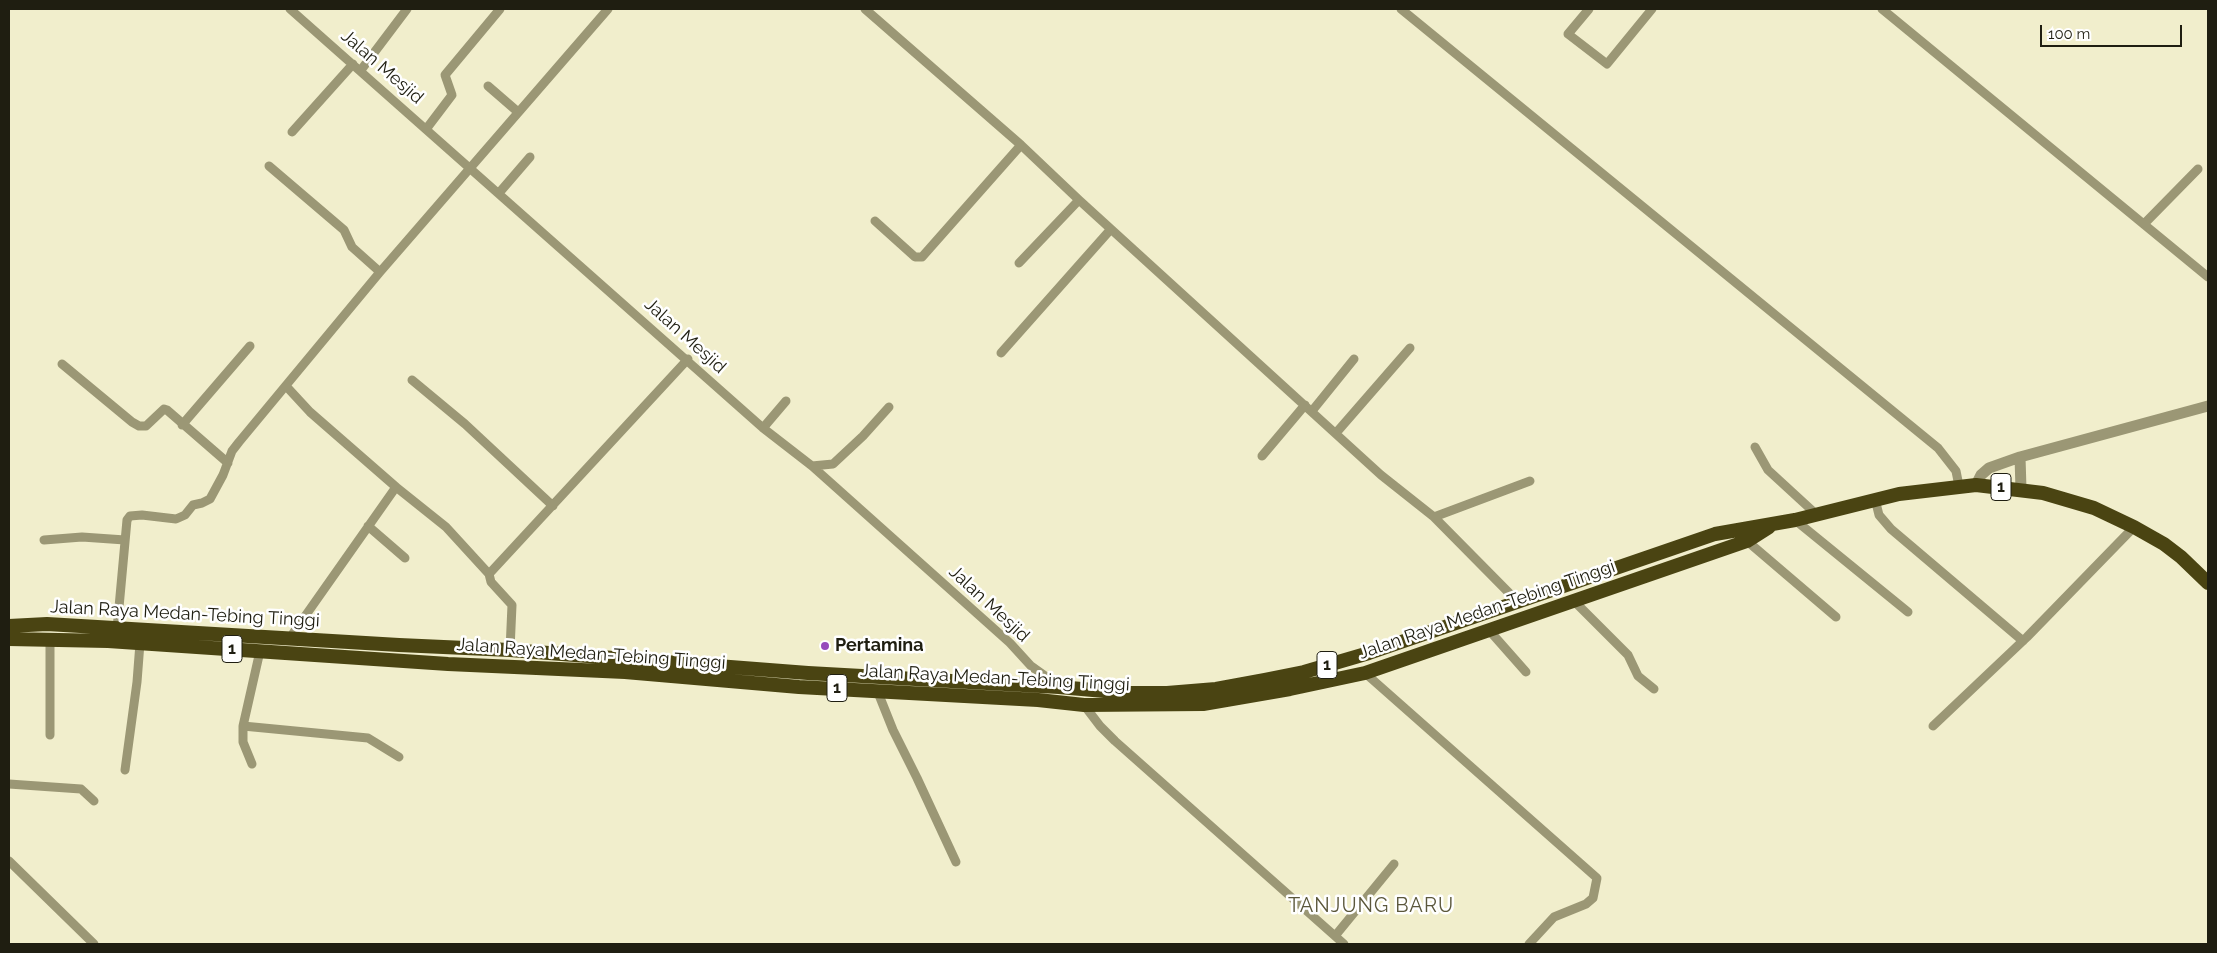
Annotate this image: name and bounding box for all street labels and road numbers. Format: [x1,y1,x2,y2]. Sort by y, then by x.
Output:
street label: Jalan Mesjid [336,25,428,109]
street label: Jalan Mesjid [640,294,730,378]
road number: 1 [1991,474,2011,501]
street label: Jalan Raya Medan-Tebing Tinggi [1356,556,1618,664]
street label: Jalan Mesjid [944,561,1034,647]
street label: Jalan Raya Medan-Tebing Tinggi [50,596,320,632]
street label: Jalan Raya Medan-Tebing Tinggi [456,634,726,674]
road number: 1 [222,636,242,662]
road number: 1 [1317,652,1337,678]
street label: Jalan Raya Medan-Tebing Tinggi [860,660,1130,696]
road number: 1 [827,674,847,701]

